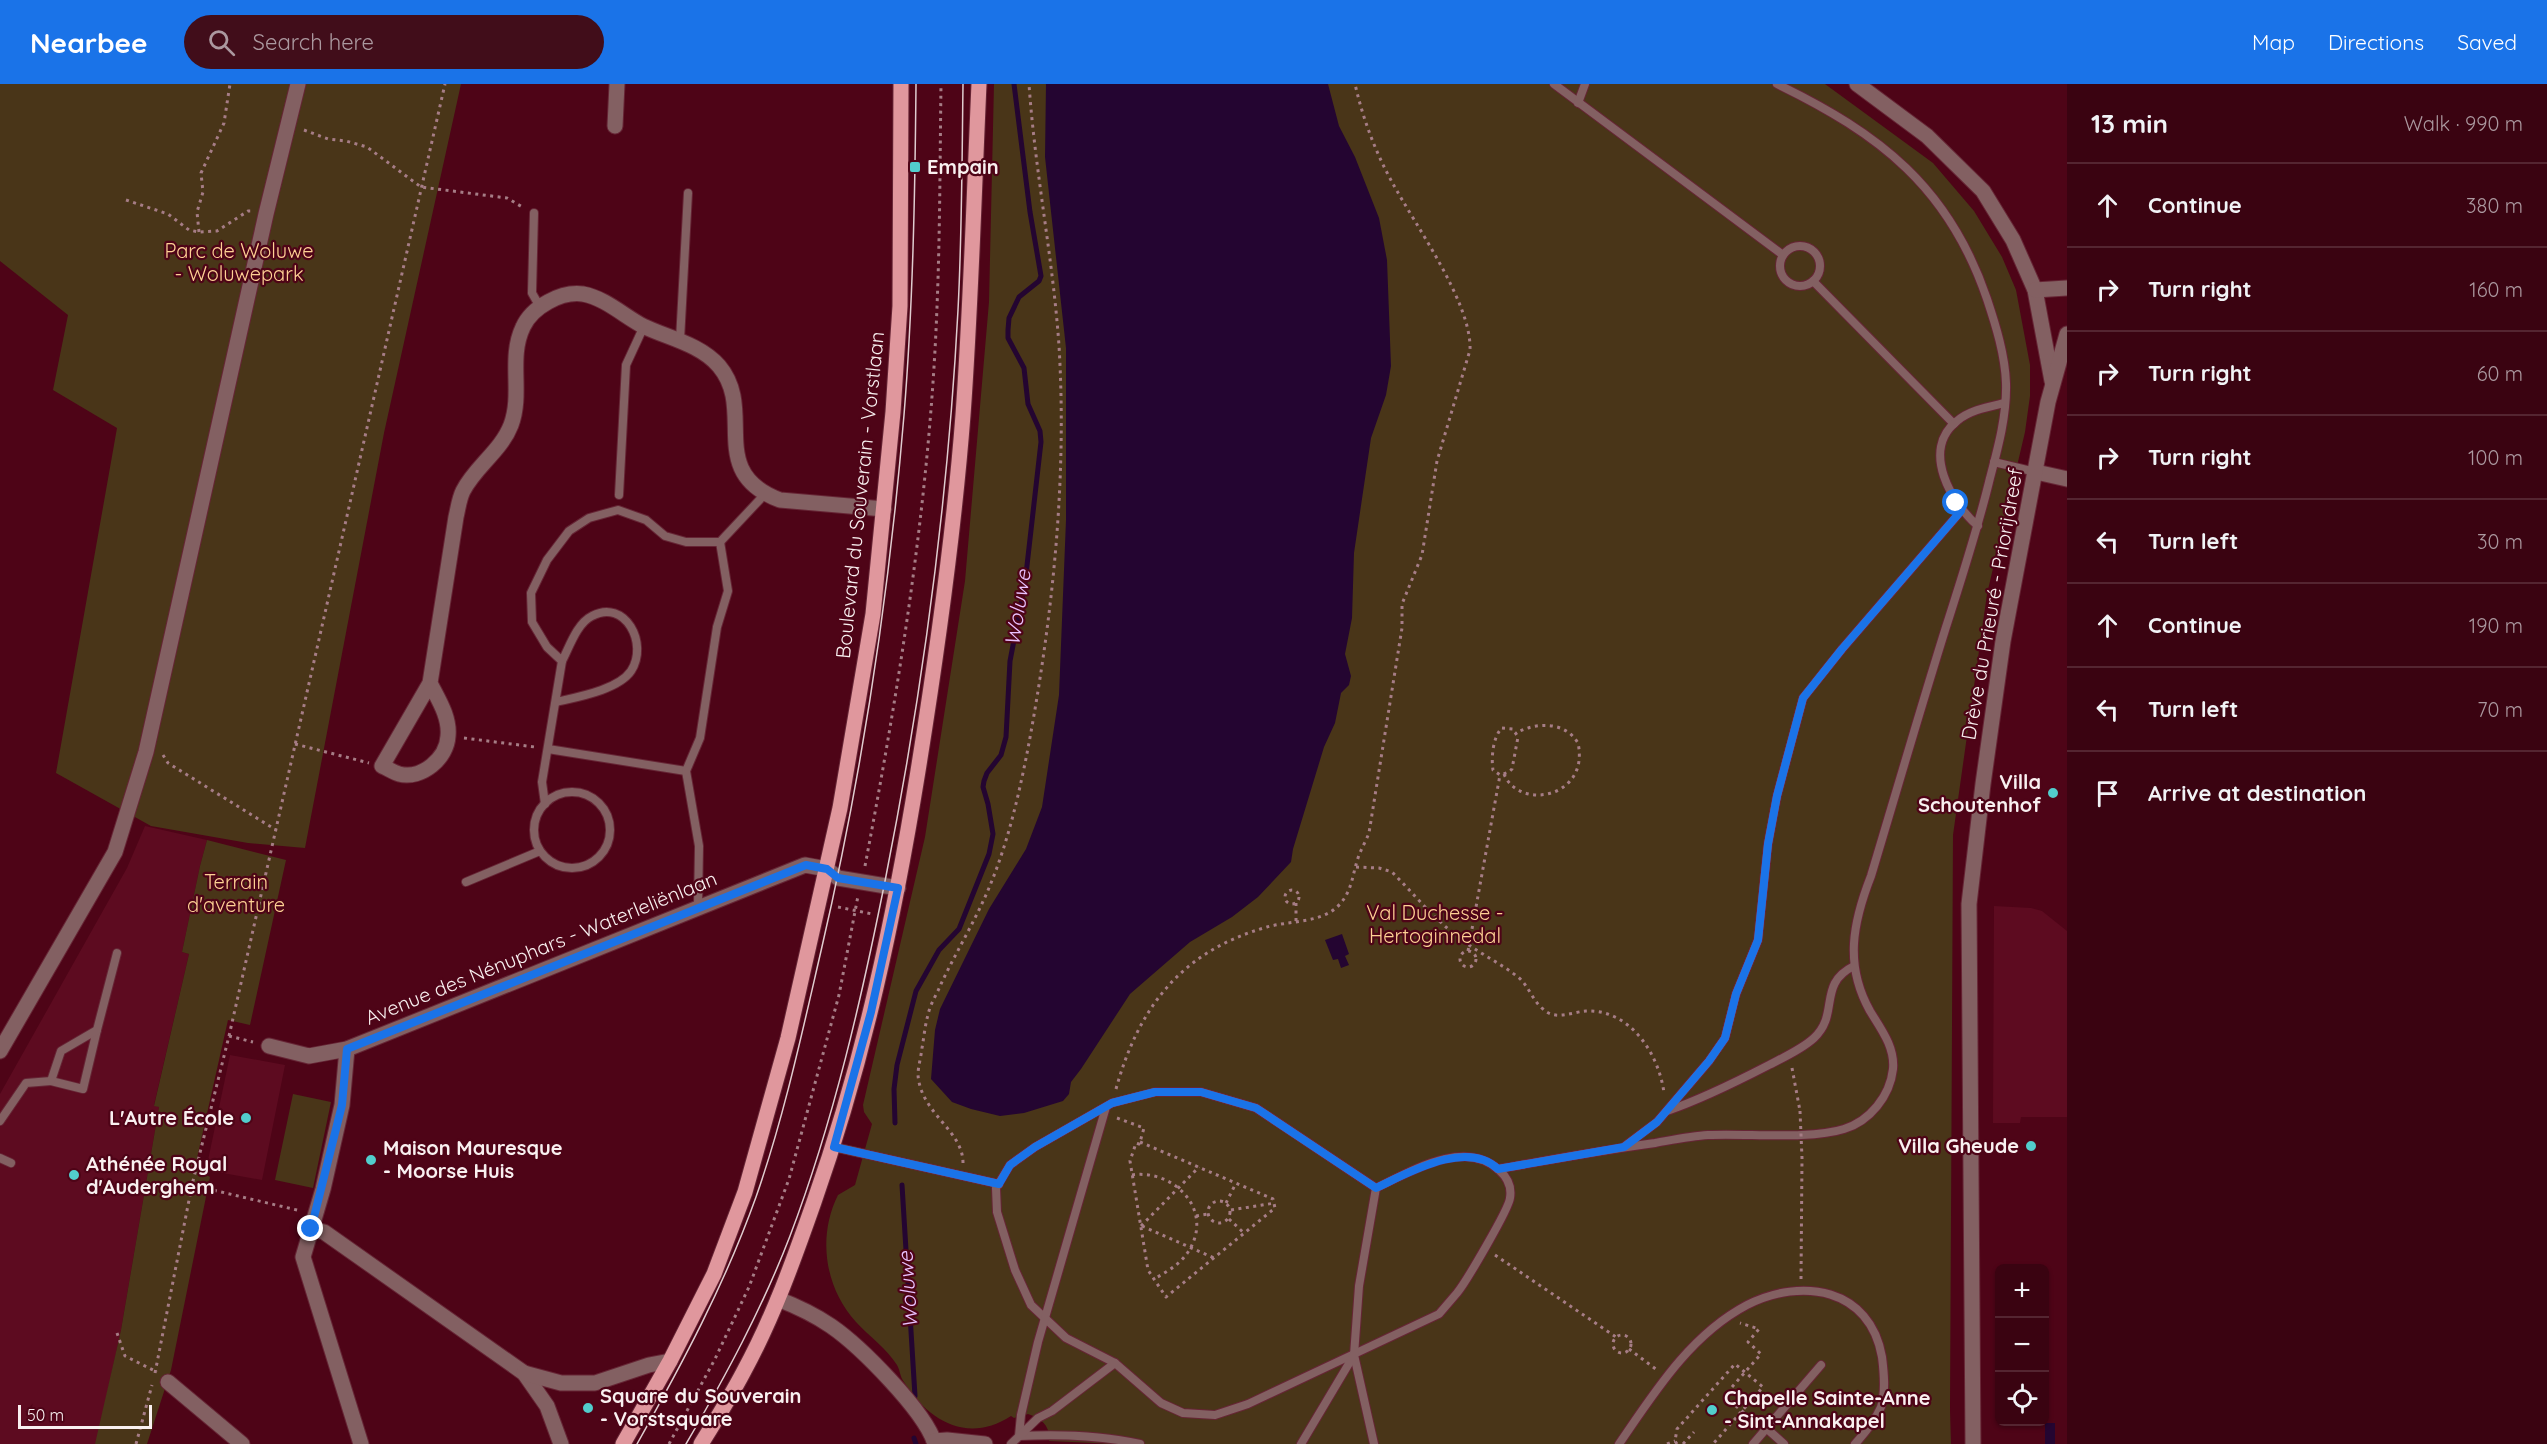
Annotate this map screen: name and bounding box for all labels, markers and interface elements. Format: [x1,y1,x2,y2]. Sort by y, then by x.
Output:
search box [184,15,604,69]
text: Nearbee [30,25,148,60]
icon: search [205,26,238,59]
text: Search here [253,28,374,56]
text: Map [2252,29,2295,55]
text: Directions [2328,29,2424,55]
text: Saved [2457,29,2517,55]
text: 13 min [2091,107,2168,140]
text: Walk · 990 m [2404,111,2523,136]
place label: Empain [927,154,999,179]
marker: Empain [908,160,922,174]
icon: ahead [2091,189,2124,222]
text: Continue [2148,191,2242,219]
text: 380 m [2466,193,2523,218]
park label: Parc de Woluwe - Woluwepark [164,238,314,286]
icon: right [2091,273,2124,306]
text: Turn right [2148,275,2252,303]
text: 160 m [2469,277,2523,302]
street label: Boulevard du Souverain - Vorstlaan [830,330,889,660]
icon: right [2091,357,2124,390]
text: Turn right [2148,359,2252,387]
text: 60 m [2477,361,2523,386]
icon: right [2091,441,2124,474]
text: Turn right [2148,443,2252,471]
text: 100 m [2468,445,2523,470]
street label: Drève du Prieuré - Priorijdreef [1955,466,2028,742]
route start [1942,489,1968,515]
icon: left [2091,525,2124,558]
text: Turn left [2148,527,2238,555]
text: 30 m [2477,529,2523,554]
water label: Woluwe [998,567,1036,648]
icon: ahead [2091,609,2124,642]
text: Continue [2148,611,2242,639]
text: 190 m [2469,613,2523,638]
icon: left [2091,693,2124,726]
text: Turn left [2148,695,2238,723]
text: 70 m [2477,697,2523,722]
place label: Villa Schoutenhof [1918,769,2041,817]
icon: arrive [2091,777,2124,810]
text: Arrive at destination [2148,779,2366,807]
marker: Villa Schoutenhof [2046,786,2060,800]
street label: Avenue des Nénuphars - Waterleliënlaan [361,865,720,1030]
park label: Terrain d'aventure [187,869,285,917]
park label: Val Duchesse - Hertoginnedal [1366,900,1504,948]
place label: L'Autre École [109,1105,234,1130]
marker: L'Autre École [239,1111,253,1125]
place label: Villa Gheude [1898,1133,2019,1158]
place label: Maison Mauresque - Moorse Huis [383,1135,563,1183]
marker: Villa Gheude [2024,1139,2038,1153]
place label: Athénée Royal d'Auderghem [86,1151,227,1199]
marker: Maison Mauresque - Moorse Huis [364,1153,378,1167]
marker: Athénée Royal d'Auderghem [67,1168,81,1182]
route end [297,1215,323,1241]
water label: Woluwe [891,1250,923,1329]
map controls [1995,1264,2049,1426]
button: + [1995,1264,2049,1318]
button: − [1995,1318,2049,1372]
button: locate [1995,1372,2049,1426]
place label: Square du Souverain - Vorstsquare [600,1383,801,1431]
place label: Chapelle Sainte-Anne - Sint-Annakapel [1724,1385,1931,1433]
marker: Square du Souverain - Vorstsquare [581,1401,595,1415]
scale bar [18,1402,152,1430]
marker: Chapelle Sainte-Anne - Sint-Annakapel [1705,1403,1719,1417]
text: 50 m [27,1405,64,1425]

